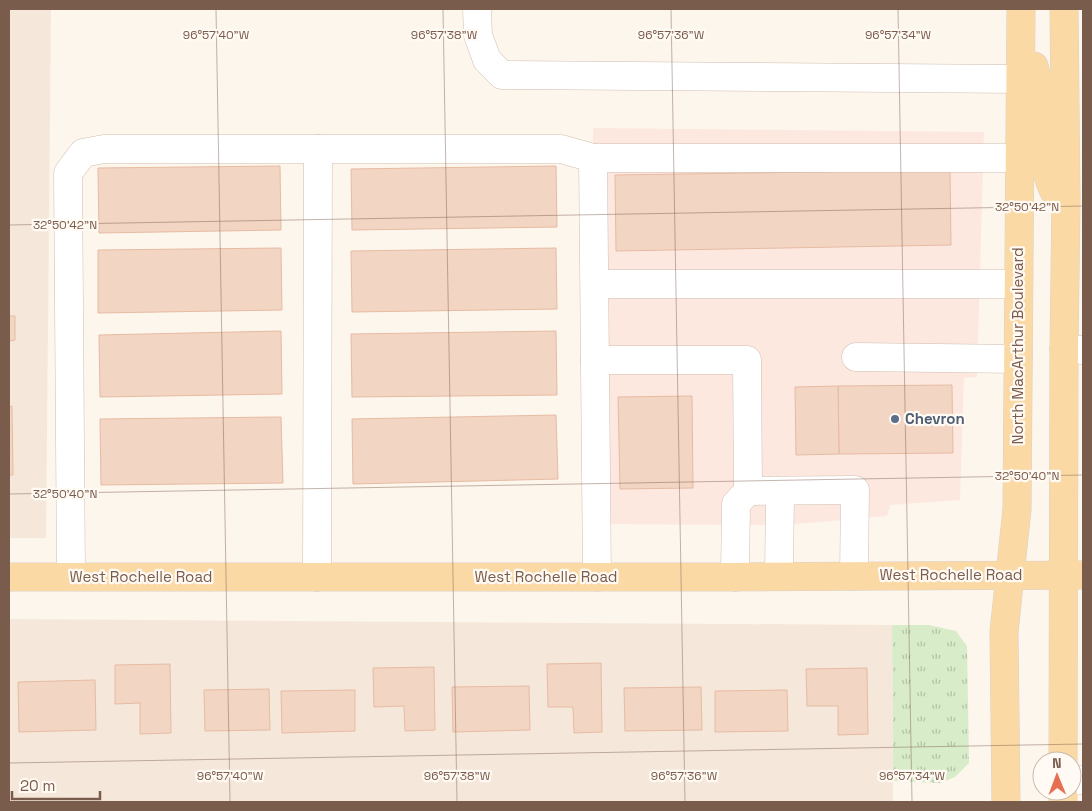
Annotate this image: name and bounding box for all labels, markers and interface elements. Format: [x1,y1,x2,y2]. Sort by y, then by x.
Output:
text: 96°57'40"W [183,27,250,43]
text: 96°57'38"W [411,27,478,43]
text: 96°57'36"W [638,27,705,43]
text: 96°57'34"W [865,27,931,43]
text: 32°50'42"N [995,199,1059,215]
text: 32°50'42"N [33,217,97,233]
street label: North MacArthur Boulevard [1008,247,1027,445]
place label: Chevron [905,409,965,428]
marker: Chevron [889,413,901,425]
text: 32°50'40"N [995,468,1059,484]
text: 32°50'40"N [33,486,97,502]
street label: West Rochelle Road [880,565,1022,584]
street label: West Rochelle Road [70,567,212,586]
street label: West Rochelle Road [475,567,617,586]
north arrow [1032,751,1082,801]
text: N [1052,754,1062,772]
scale bar [12,768,100,800]
text: 96°57'40"W [197,768,264,784]
text: 96°57'38"W [424,768,491,784]
text: 96°57'36"W [651,768,718,784]
text: 96°57'34"W [879,768,945,784]
text: 20 m [20,776,55,795]

